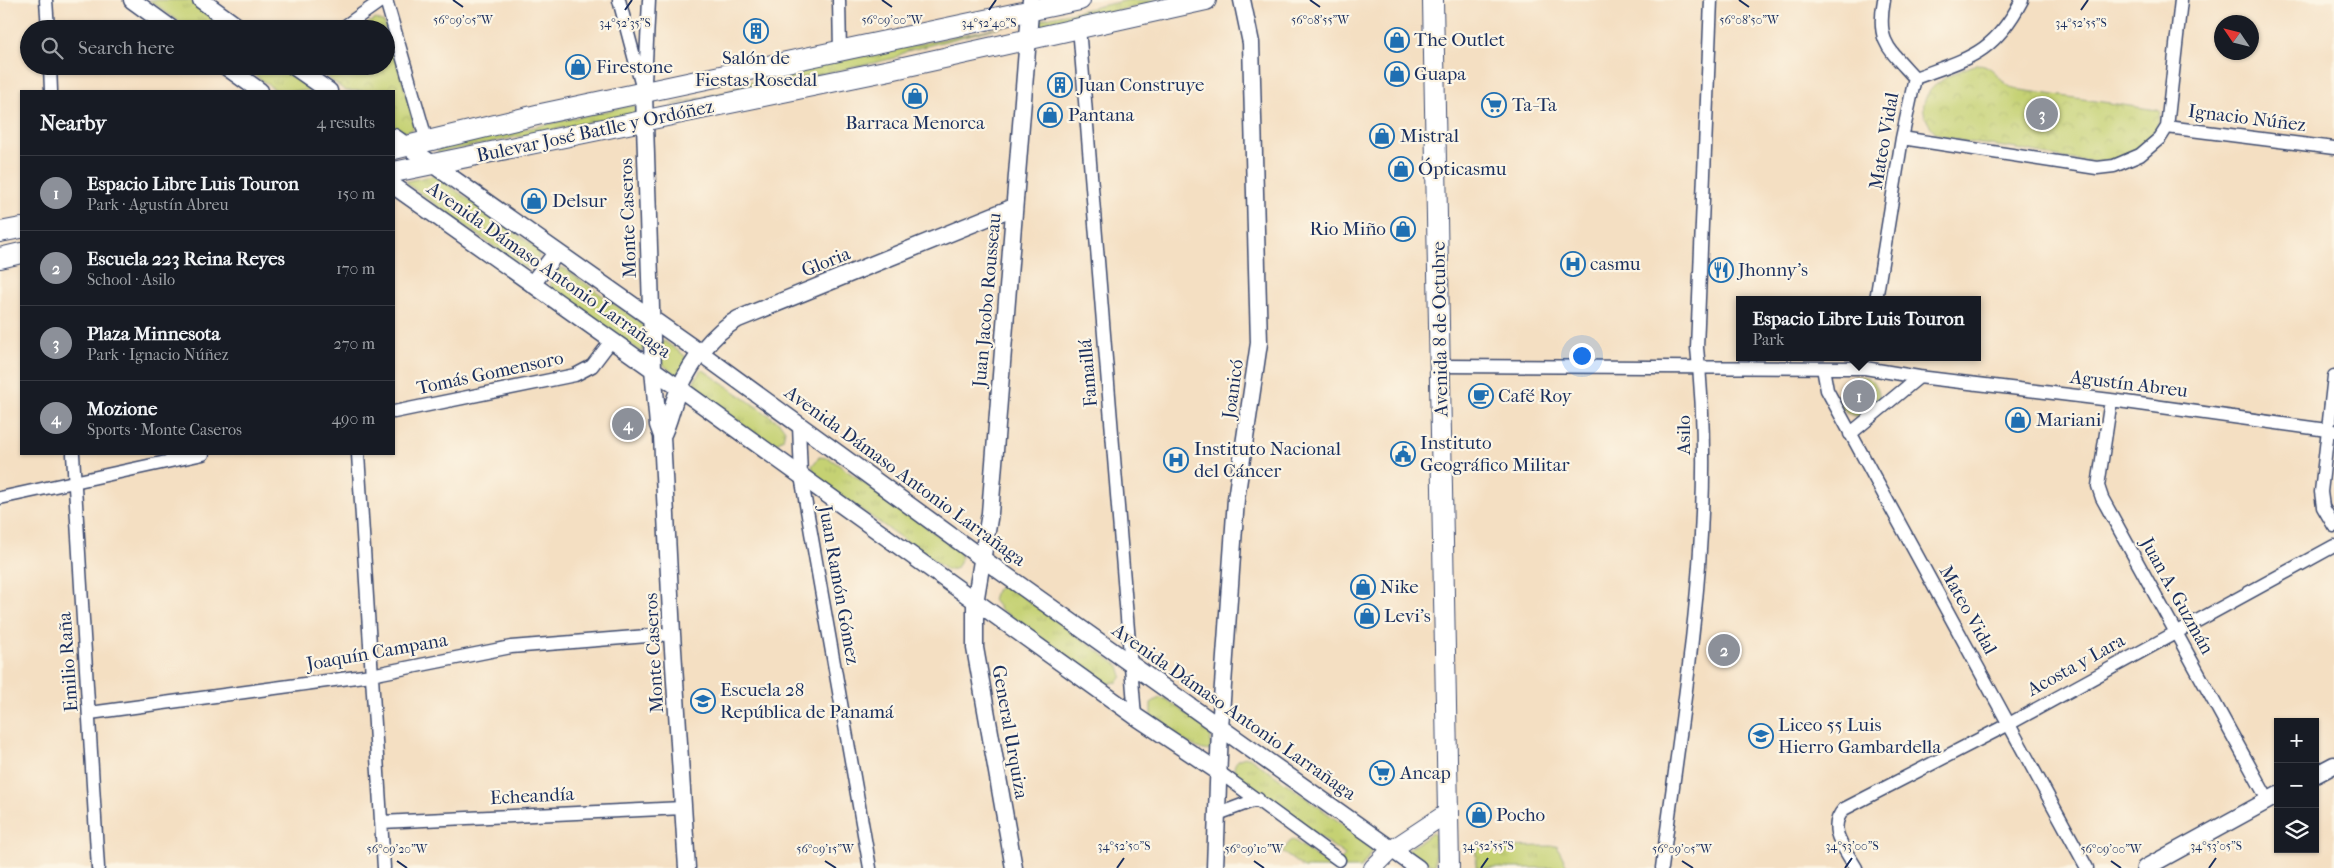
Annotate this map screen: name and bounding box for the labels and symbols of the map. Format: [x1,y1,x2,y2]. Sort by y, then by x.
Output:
text: 56°09'05"W [433,13,494,27]
text: 56°09'00"W [861,13,924,27]
text: 56°08'55"W [1291,13,1350,27]
text: 56°08'50"W [1719,13,1780,27]
north arrow [2214,15,2259,60]
text: 34°52'35"S [599,16,651,30]
text: 34°52'40"S [962,16,1016,30]
text: 34°52'55"S [2055,16,2107,30]
building icon: Salón de Fiestas Rosedal [743,18,769,44]
shop icon: The Outlet [1384,27,1410,53]
place label: The Outlet [1414,29,1505,51]
place label: Salón de Fiestas Rosedal [695,47,817,91]
shop icon: Firestone [565,54,591,80]
place label: Firestone [596,56,673,78]
shop icon: Guapa [1384,61,1410,87]
place label: Guapa [1414,63,1466,85]
building icon: Juan Construye [1047,72,1073,98]
place label: Juan Construye [1076,74,1204,96]
shop icon: Barraca Menorca [902,83,928,109]
street label: Mateo Vidal [1865,91,1903,191]
supermarket icon: Ta-Ta [1481,92,1507,118]
place label: Ta-Ta [1512,94,1557,116]
street label: Bulevar José Batlle y Ordóñez [474,95,716,167]
pin: 3 [2026,95,2058,133]
street label: Ignacio Núñez [2187,100,2307,136]
shop icon: Pantana [1037,102,1063,128]
place label: Pantana [1068,104,1135,126]
place label: Barraca Menorca [845,112,985,134]
shop icon: Mistral [1369,123,1395,149]
place label: Mistral [1400,125,1459,147]
shop icon: Ópticasmu [1388,156,1414,182]
street label: Monte Caseros [615,157,641,279]
place label: Ópticasmu [1418,157,1507,180]
street label: Avenida Dámaso Antonio Larrañaga [422,177,675,363]
shop icon: Delsur [521,188,547,214]
place label: Delsur [552,190,608,212]
street label: Juan Jacobo Rousseau [968,212,1006,390]
shop icon: Rio Miño [1390,216,1416,242]
place label: Rio Miño [1309,218,1386,240]
street label: Avenida 8 de Octubre [1427,241,1453,418]
street label: Gloria [798,242,854,282]
hospital icon: casmu [1560,251,1586,277]
place label: casmu [1590,253,1641,275]
restaurant icon: Jhonny's [1708,257,1734,283]
place label: Jhonny's [1736,259,1808,281]
street label: Famaillá [1074,338,1102,408]
your location [1569,343,1595,369]
street label: Tomás Gomensoro [415,347,566,399]
street label: Joanicó [1218,358,1248,422]
street label: Agustín Abreu [2068,366,2189,402]
pin: 1 [1843,377,1875,415]
street label: Avenida Dámaso Antonio Larrañaga [779,381,1030,571]
cafe icon: Café Roy [1468,383,1494,409]
place label: Café Roy [1498,385,1573,407]
pin: 4 [612,405,644,443]
shop icon: Mariani [2005,407,2031,433]
place label: Mariani [2036,409,2102,431]
street label: Asilo [1673,415,1695,456]
place label: Instituto Geográfico Militar [1420,432,1571,476]
place label: Instituto Nacional del Cáncer [1194,438,1341,482]
public building icon: Instituto Geográfico Militar [1390,441,1416,467]
hospital icon: Instituto Nacional del Cáncer [1163,447,1189,473]
street label: Juan Ramón Gómez [814,502,864,666]
street label: Juan A. Guzmán [2135,532,2218,658]
street label: Mateo Vidal [1935,562,2001,658]
shop icon: Nike [1350,574,1376,600]
place label: Nike [1380,576,1419,598]
street label: Monte Caseros [640,592,668,714]
shop icon: Levi's [1354,603,1380,629]
place label: Levi's [1384,605,1431,627]
street label: Emilio Raña [54,611,82,713]
street label: Avenida Dámaso Antonio Larrañaga [1107,619,1360,805]
street label: Joaquín Campana [303,629,449,676]
street label: Acosta y Lara [2022,629,2129,701]
pin: 2 [1708,631,1740,669]
street label: General Urquiza [987,663,1033,801]
place label: Escuela 28 República de Panamá [720,679,894,723]
school or university icon: Escuela 28 República de Panamá [690,688,716,714]
place label: Liceo 55 Luis Hierro Gambardella [1778,714,1941,758]
school or university icon: Liceo 55 Luis Hierro Gambardella [1748,723,1774,749]
supermarket icon: Ancap [1369,760,1395,786]
place label: Ancap [1399,762,1451,784]
street label: Echeandía [489,783,575,809]
shop icon: Pocho [1466,802,1492,828]
place label: Pocho [1496,804,1546,826]
text: 34°52'50"S [1098,839,1150,853]
text: 34°52'55"S [1462,839,1514,853]
text: 34°53'00"S [1825,839,1879,853]
text: 34°53'05"S [2190,839,2242,853]
text: 56°09'20"W [367,842,429,856]
text: 56°09'15"W [796,842,855,856]
text: 56°09'10"W [1225,842,1285,856]
text: 56°09'05"W [1652,842,1713,856]
text: 56°09'00"W [2080,842,2143,856]

